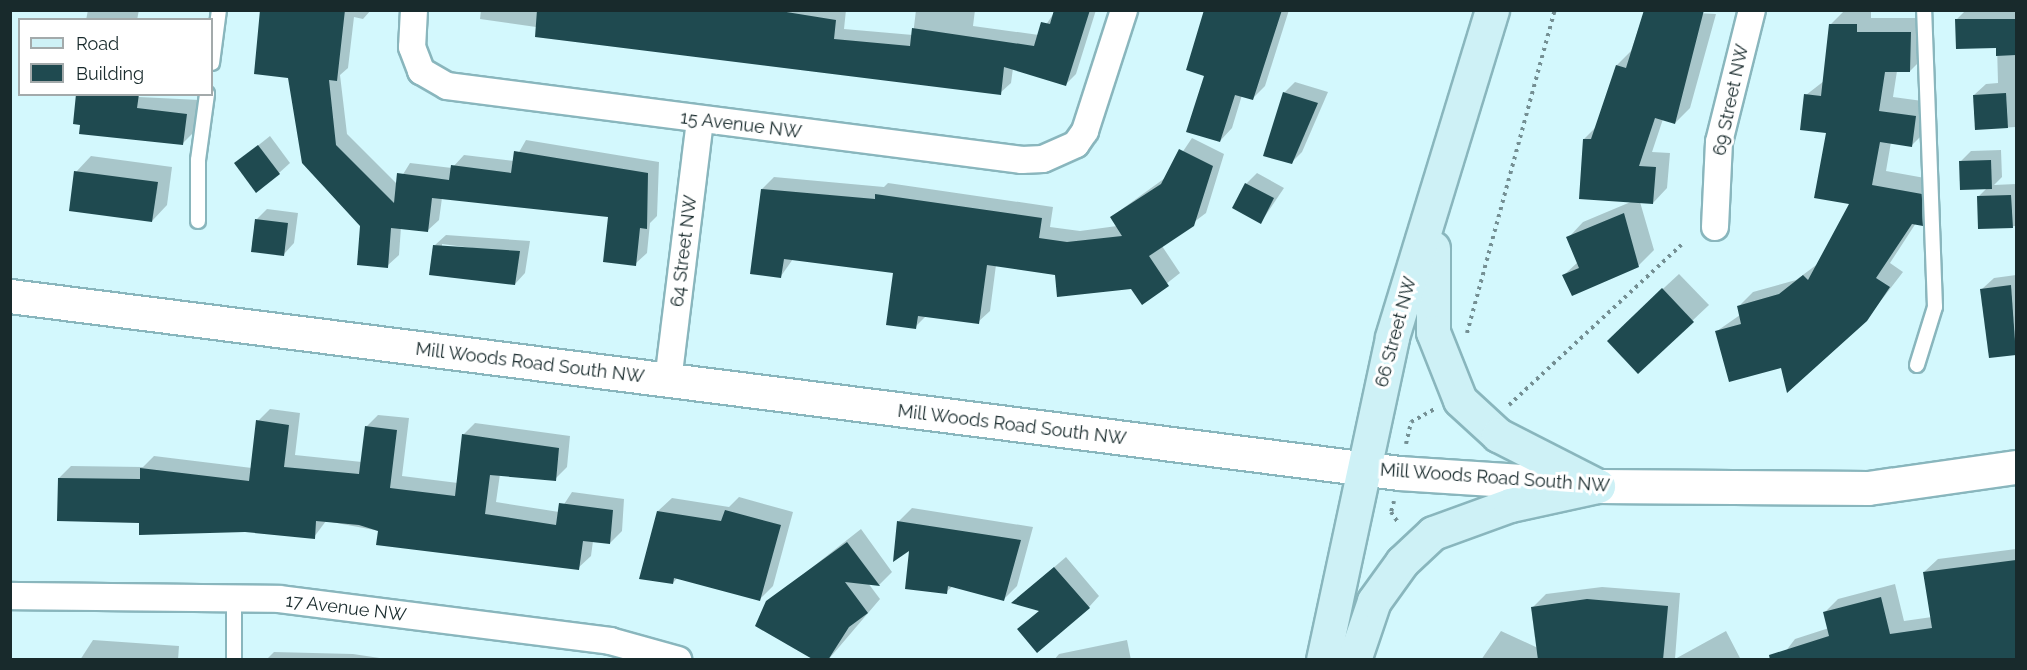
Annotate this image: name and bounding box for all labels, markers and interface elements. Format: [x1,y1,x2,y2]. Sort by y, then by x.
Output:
legend [18,18,213,96]
text: Road [76,33,119,54]
street label: 69 Street NW [1709,42,1753,158]
text: Building [76,63,144,84]
street label: 15 Avenue NW [679,107,803,143]
street label: 64 Street NW [666,194,702,308]
street label: 66 Street NW [1371,274,1421,390]
street label: Mill Woods Road South NW [414,338,646,388]
street label: Mill Woods Road South NW [896,400,1128,450]
street label: Mill Woods Road South NW [1379,459,1611,497]
street label: 17 Avenue NW [284,590,408,626]

